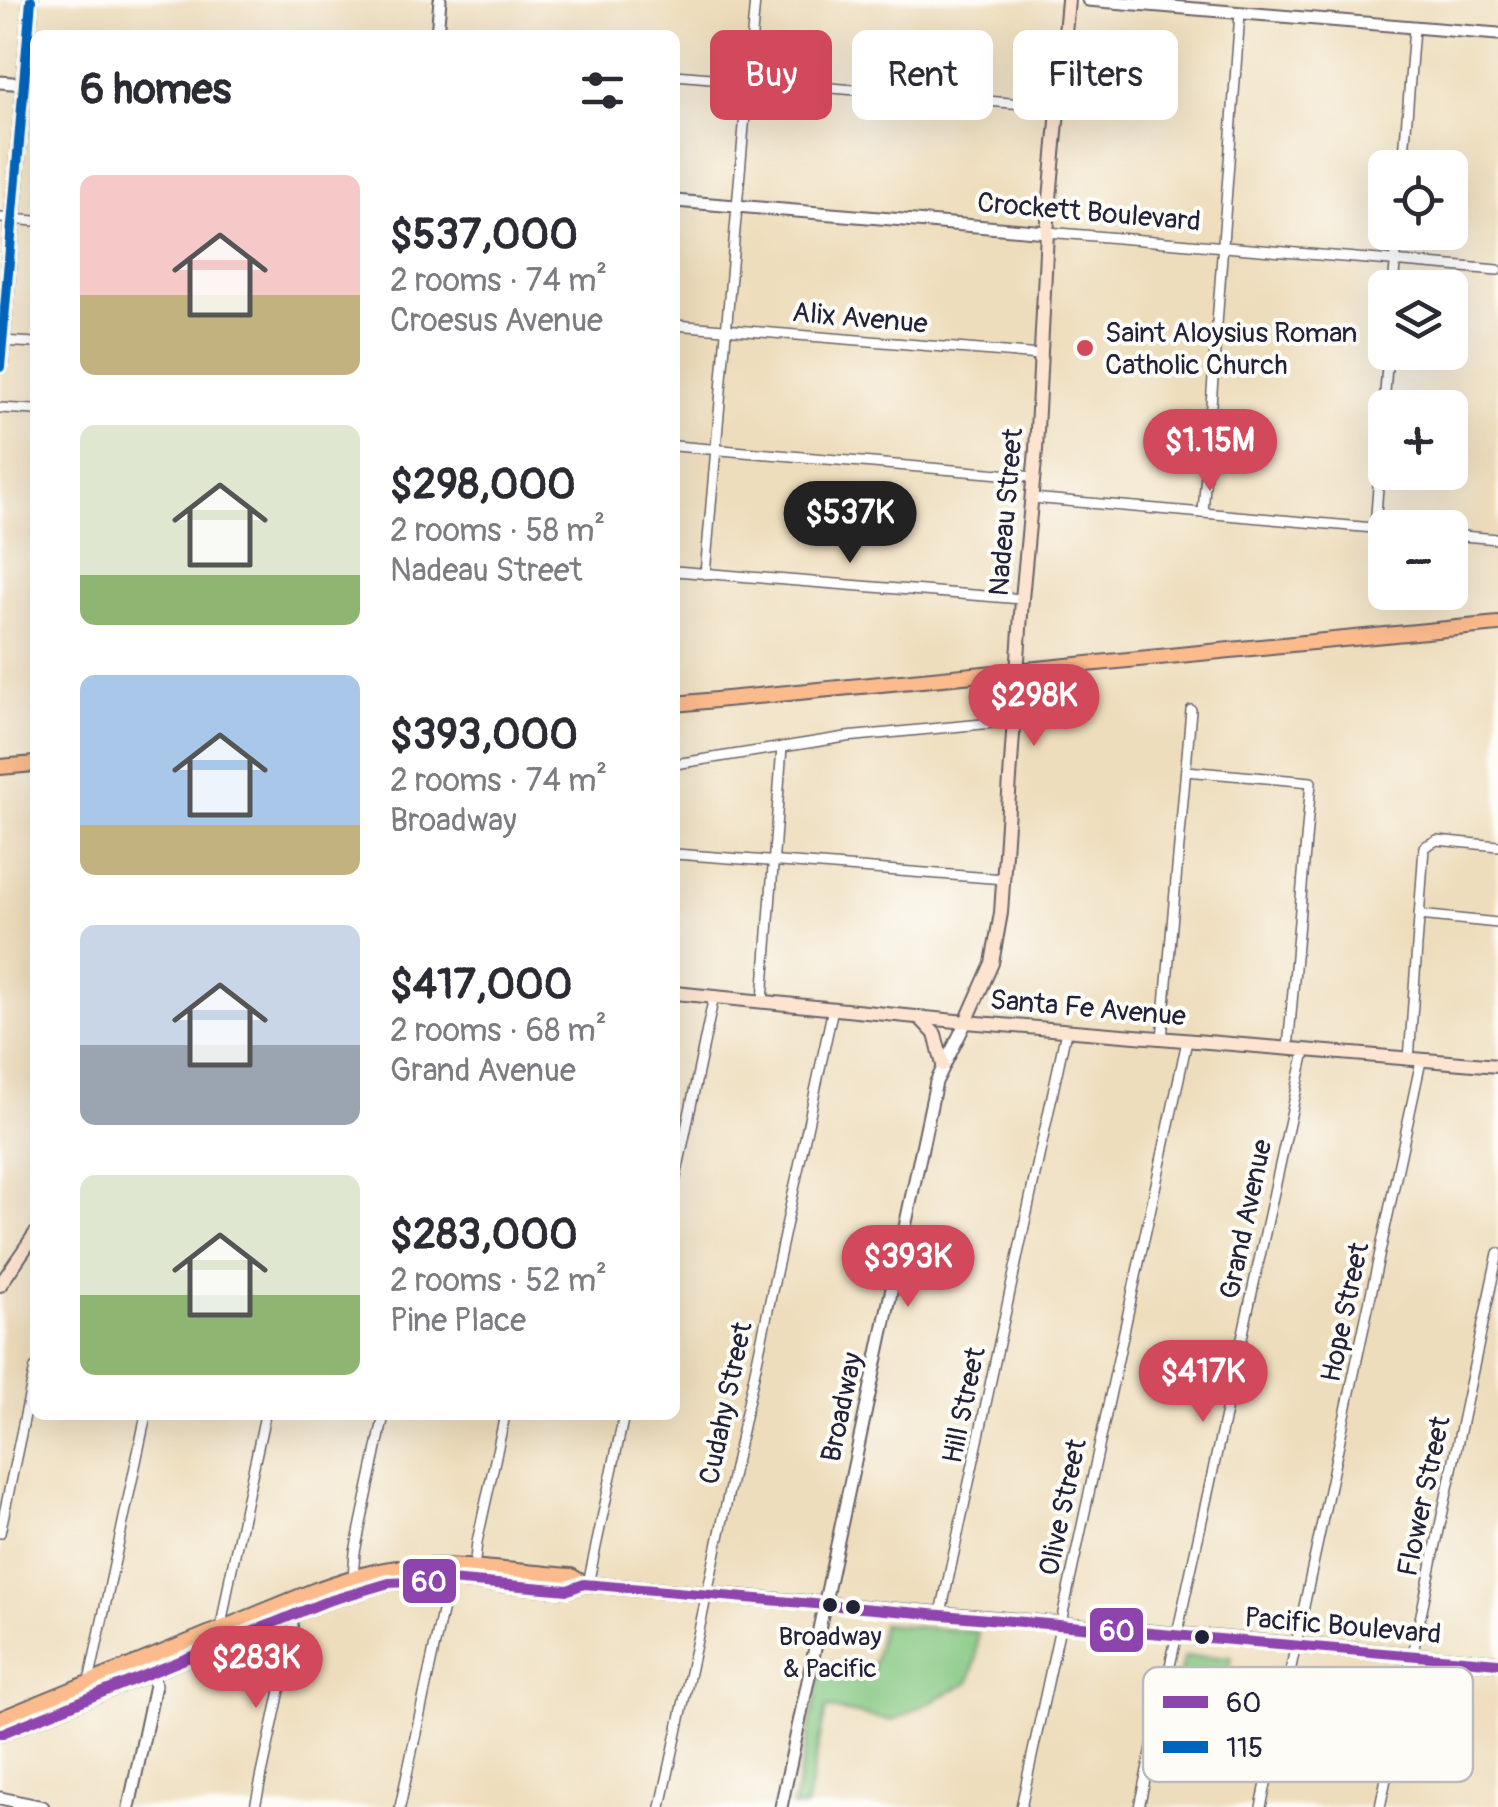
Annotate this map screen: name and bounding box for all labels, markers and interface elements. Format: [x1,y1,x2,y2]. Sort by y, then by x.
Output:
chip: Buy [710,30,832,120]
chip: Rent [852,30,993,120]
chip: Filters [1013,30,1178,120]
icon: filters [575,63,630,118]
text: 6 homes [80,64,231,116]
map controls [1368,150,1468,610]
button: locate [1368,150,1468,250]
street label: Crockett Boulevard [976,185,1202,240]
text: $537,000 [390,209,578,261]
icon: home [160,215,280,335]
text: 2 rooms · 74 m² [390,261,607,301]
button: layers [1368,270,1468,370]
street label: Alix Avenue [791,295,929,342]
text: Croesus Avenue [390,301,603,341]
place label: Saint Aloysius Roman Catholic Church [1105,316,1357,383]
marker: Saint Aloysius Roman Catholic Church [1074,337,1096,359]
button: + [1368,390,1468,490]
pin: $1.15M [1129,409,1291,494]
text: $1.15M [1165,421,1255,461]
street label: Nadeau Street [982,426,1031,597]
text: $298,000 [390,459,576,511]
icon: home [160,465,280,585]
pin: $537K [780,481,920,566]
text: $537K [806,493,894,533]
button: − [1368,510,1468,610]
text: 2 rooms · 58 m² [390,511,605,551]
text: Nadeau Street [390,551,582,591]
pin: $298K [964,664,1104,749]
text: $298K [990,676,1078,716]
text: $393,000 [390,709,578,761]
icon: home [160,715,280,835]
text: 2 rooms · 74 m² [390,761,607,801]
text: Broadway [390,801,517,841]
text: $417,000 [390,959,573,1011]
icon: home [160,965,280,1085]
street label: Santa Fe Avenue [989,983,1187,1035]
text: 2 rooms · 68 m² [390,1011,607,1051]
text: Grand Avenue [390,1051,576,1091]
street label: Grand Avenue [1212,1136,1281,1302]
text: $283,000 [390,1209,578,1261]
icon: home [160,1215,280,1335]
pin: $393K [838,1225,978,1310]
text: $393K [864,1237,952,1277]
street label: Hope Street [1314,1238,1378,1385]
text: 2 rooms · 52 m² [390,1261,607,1301]
text: Pine Place [390,1301,526,1341]
street label: Cudahy Street [692,1318,761,1488]
pin: $417K [1133,1340,1273,1425]
street label: Hill Street [935,1343,994,1467]
street label: Broadway [814,1349,871,1465]
text: $417K [1161,1352,1245,1392]
street label: Flower Street [1390,1412,1459,1580]
street label: Olive Street [1032,1435,1095,1579]
line badge: 60 [401,1557,458,1605]
text: 60 [411,1565,447,1600]
marker: Broadway & Pacific [820,1595,840,1615]
unlabelled marker [843,1597,863,1617]
street label: Pacific Boulevard [1243,1600,1443,1653]
line badge: 60 [1088,1606,1145,1654]
text: 60 [1099,1614,1135,1649]
place label: Broadway & Pacific [778,1621,882,1685]
pin: $283K [186,1626,326,1711]
unlabelled marker [1192,1627,1212,1647]
text: $283K [212,1638,300,1678]
legend [1143,1667,1473,1782]
text: 60 [1226,1686,1261,1721]
text: 115 [1226,1731,1263,1766]

